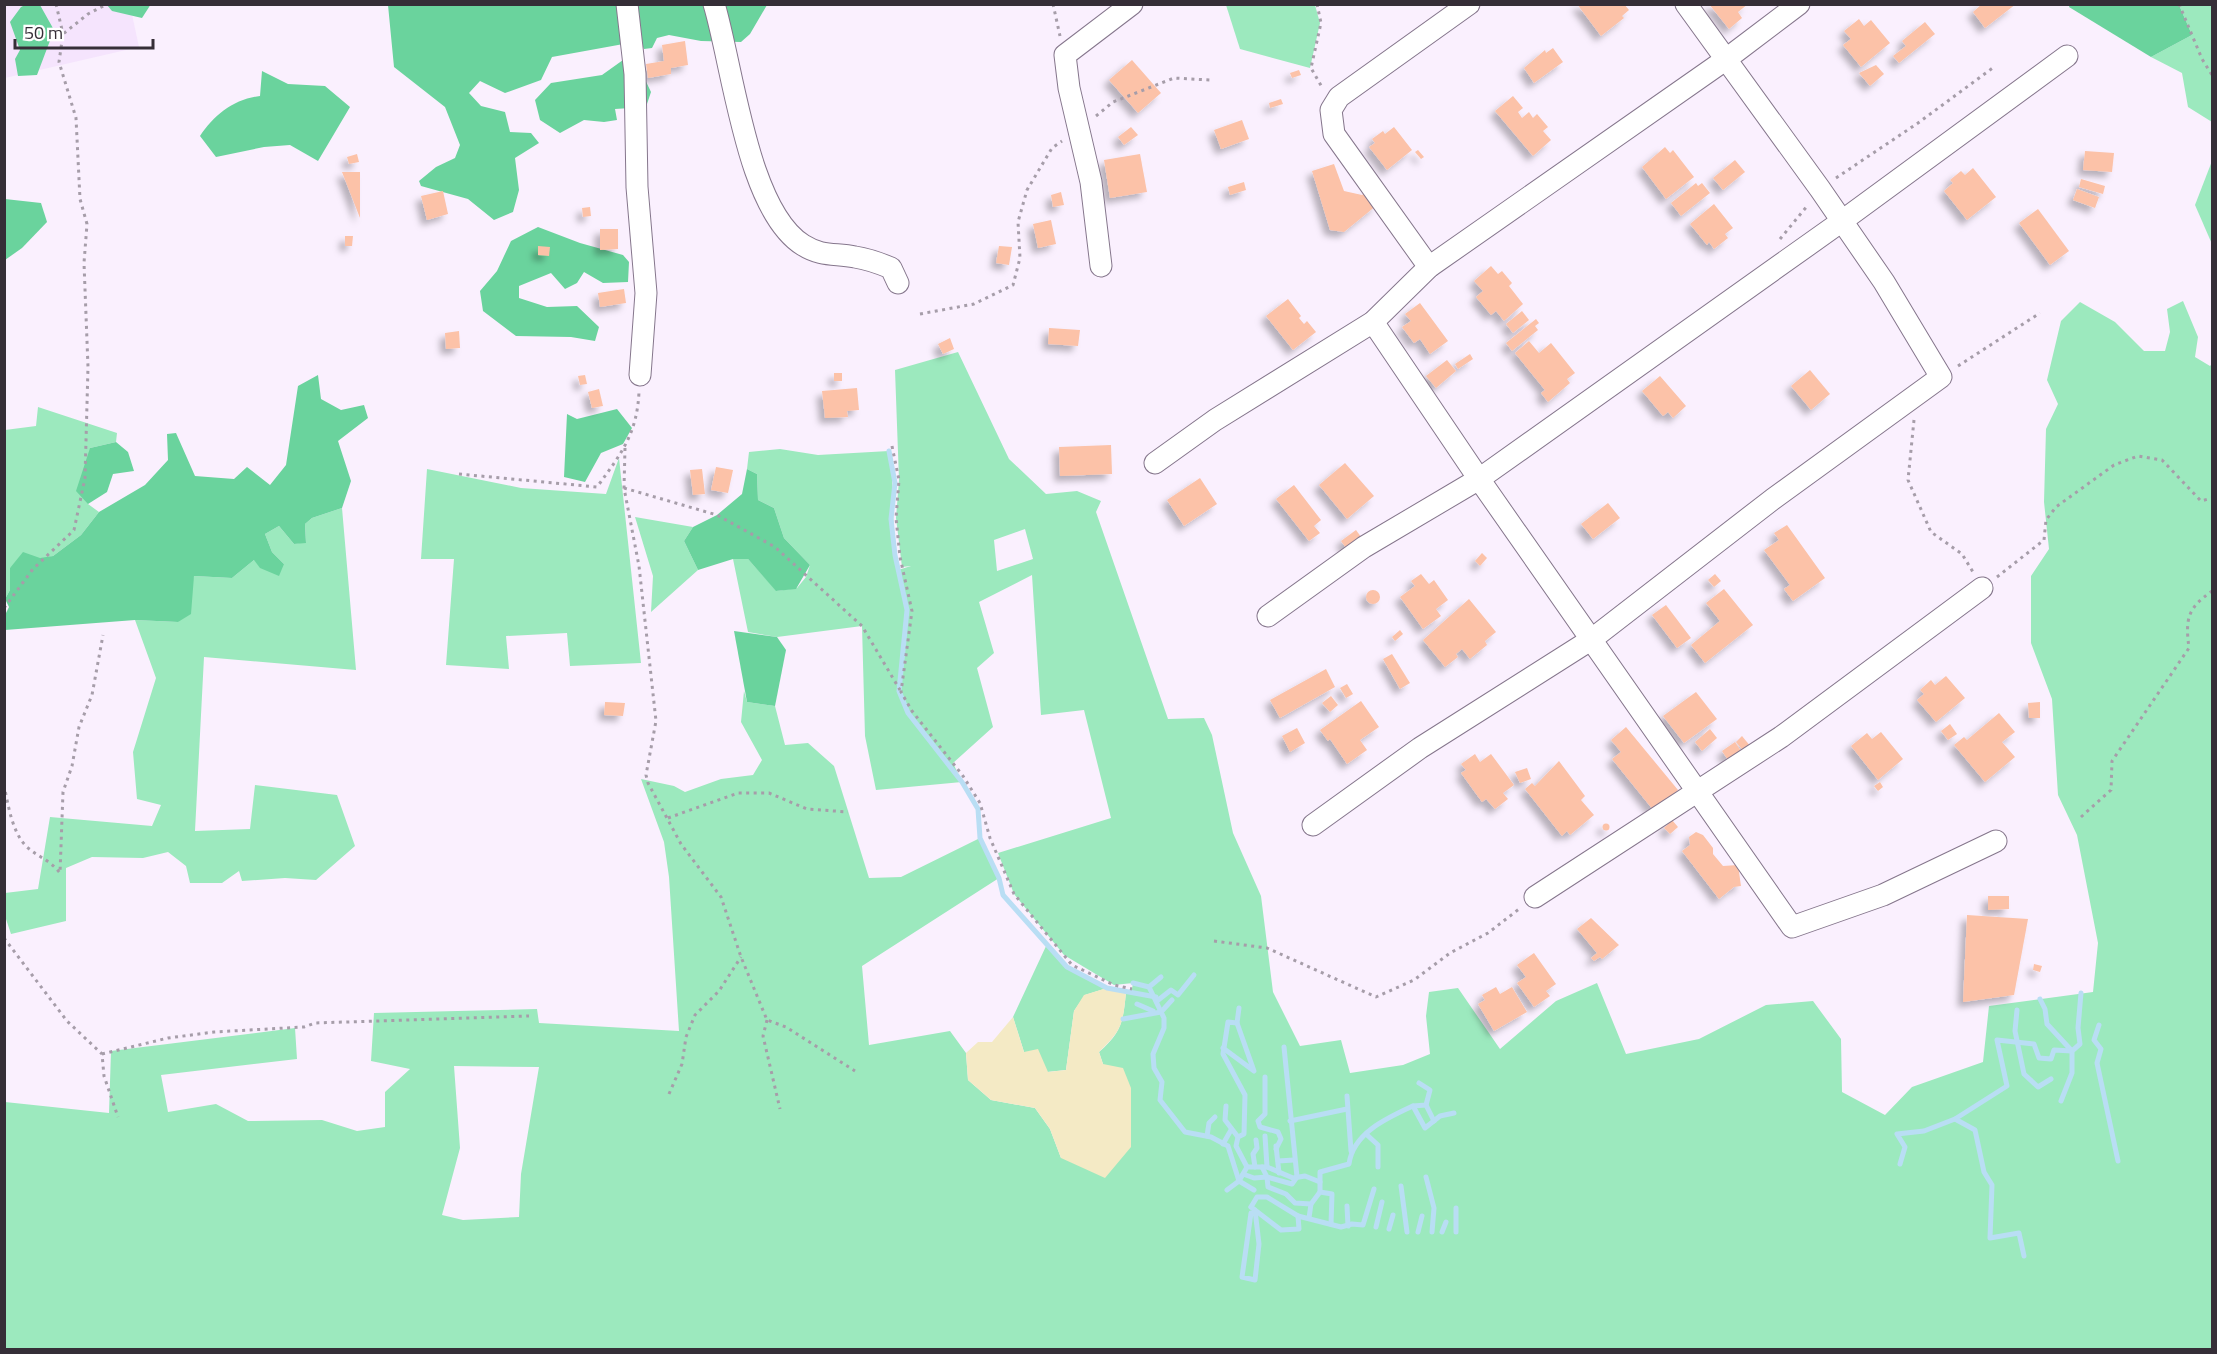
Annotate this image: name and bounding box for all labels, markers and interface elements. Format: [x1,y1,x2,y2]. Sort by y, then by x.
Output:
scale bar [15,12,153,50]
text: 50 m [24,19,63,46]

